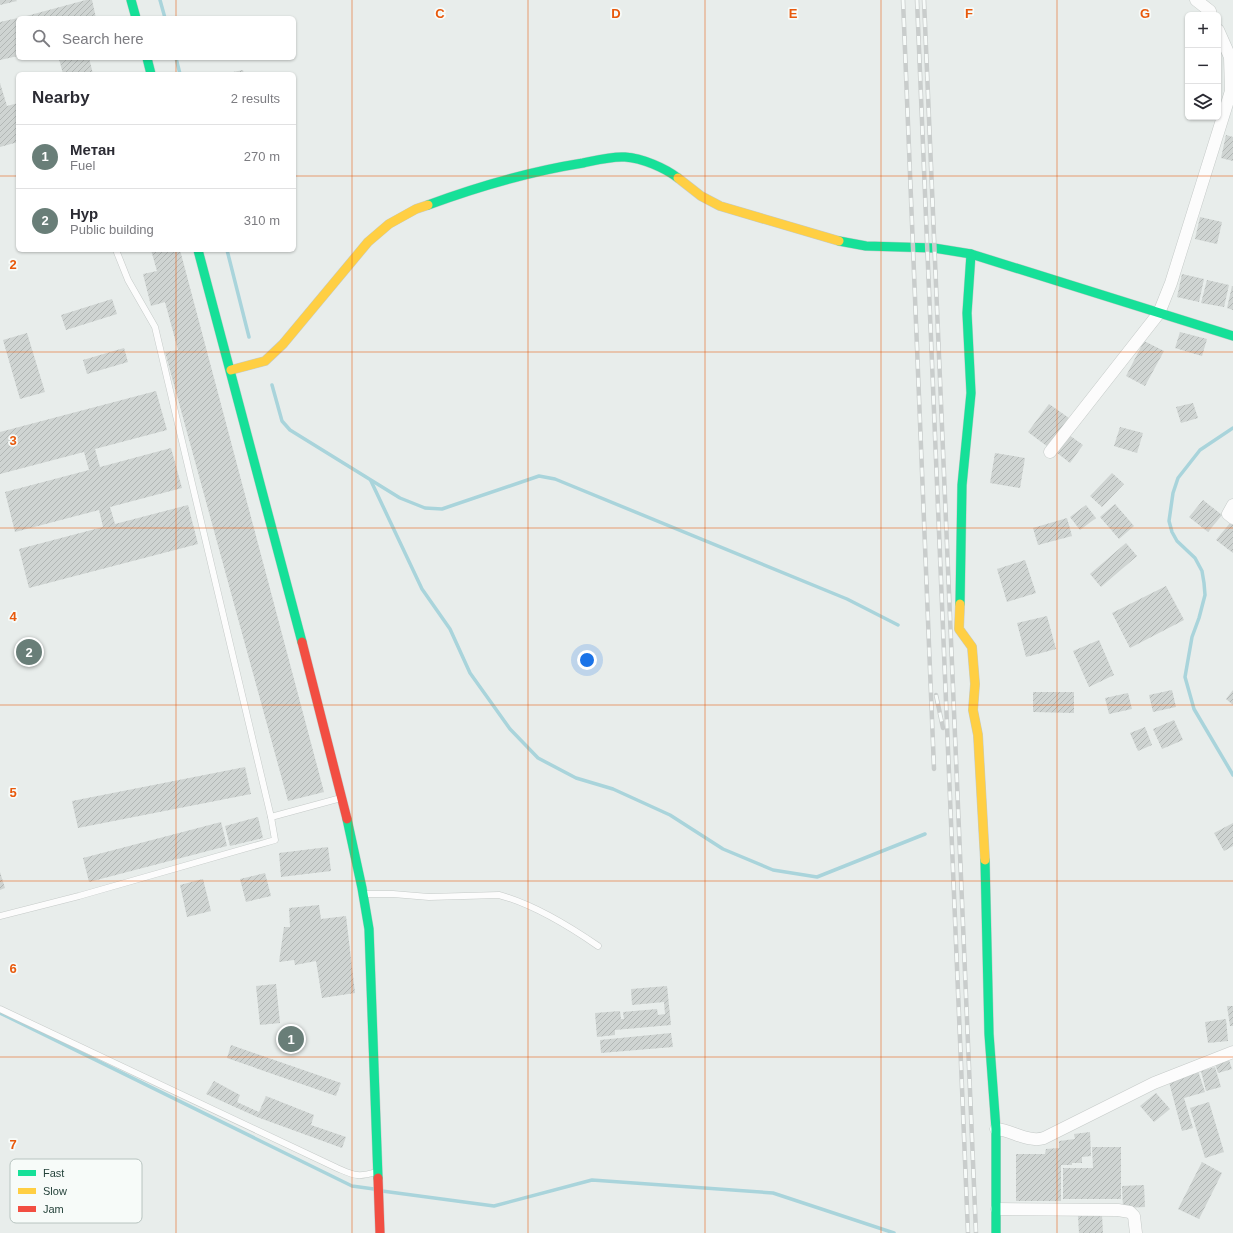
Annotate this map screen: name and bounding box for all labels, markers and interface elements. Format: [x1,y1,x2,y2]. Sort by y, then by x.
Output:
text: C [435,6,445,21]
text: D [611,6,621,21]
text: E [789,6,798,21]
text: F [965,6,973,21]
text: G [1140,6,1150,21]
map controls [1185,12,1221,120]
button: + [1185,12,1221,48]
search box [16,16,296,60]
icon: search [30,27,52,49]
text: Search here [62,30,144,47]
button: − [1185,48,1221,84]
button: layers [1185,84,1221,120]
text: Nearby [32,88,90,107]
text: 2 results [231,91,280,106]
text: Метан [70,141,115,158]
text: 1 [41,149,49,164]
text: 270 m [244,149,280,164]
text: Fuel [70,158,95,173]
text: Нур [70,205,98,222]
text: 2 [41,213,49,228]
text: 310 m [244,213,280,228]
text: Public building [70,222,154,237]
text: 2 [9,257,17,272]
text: 3 [9,433,17,448]
text: 4 [9,609,17,624]
pin: 2 [16,637,42,667]
your location [577,650,597,670]
text: 5 [9,785,17,800]
text: 6 [9,961,17,976]
pin: 1 [278,1024,304,1054]
text: 7 [9,1137,17,1152]
legend [10,1159,142,1223]
text: Fast [43,1167,64,1179]
text: Slow [43,1185,67,1197]
text: Jam [43,1203,64,1215]

